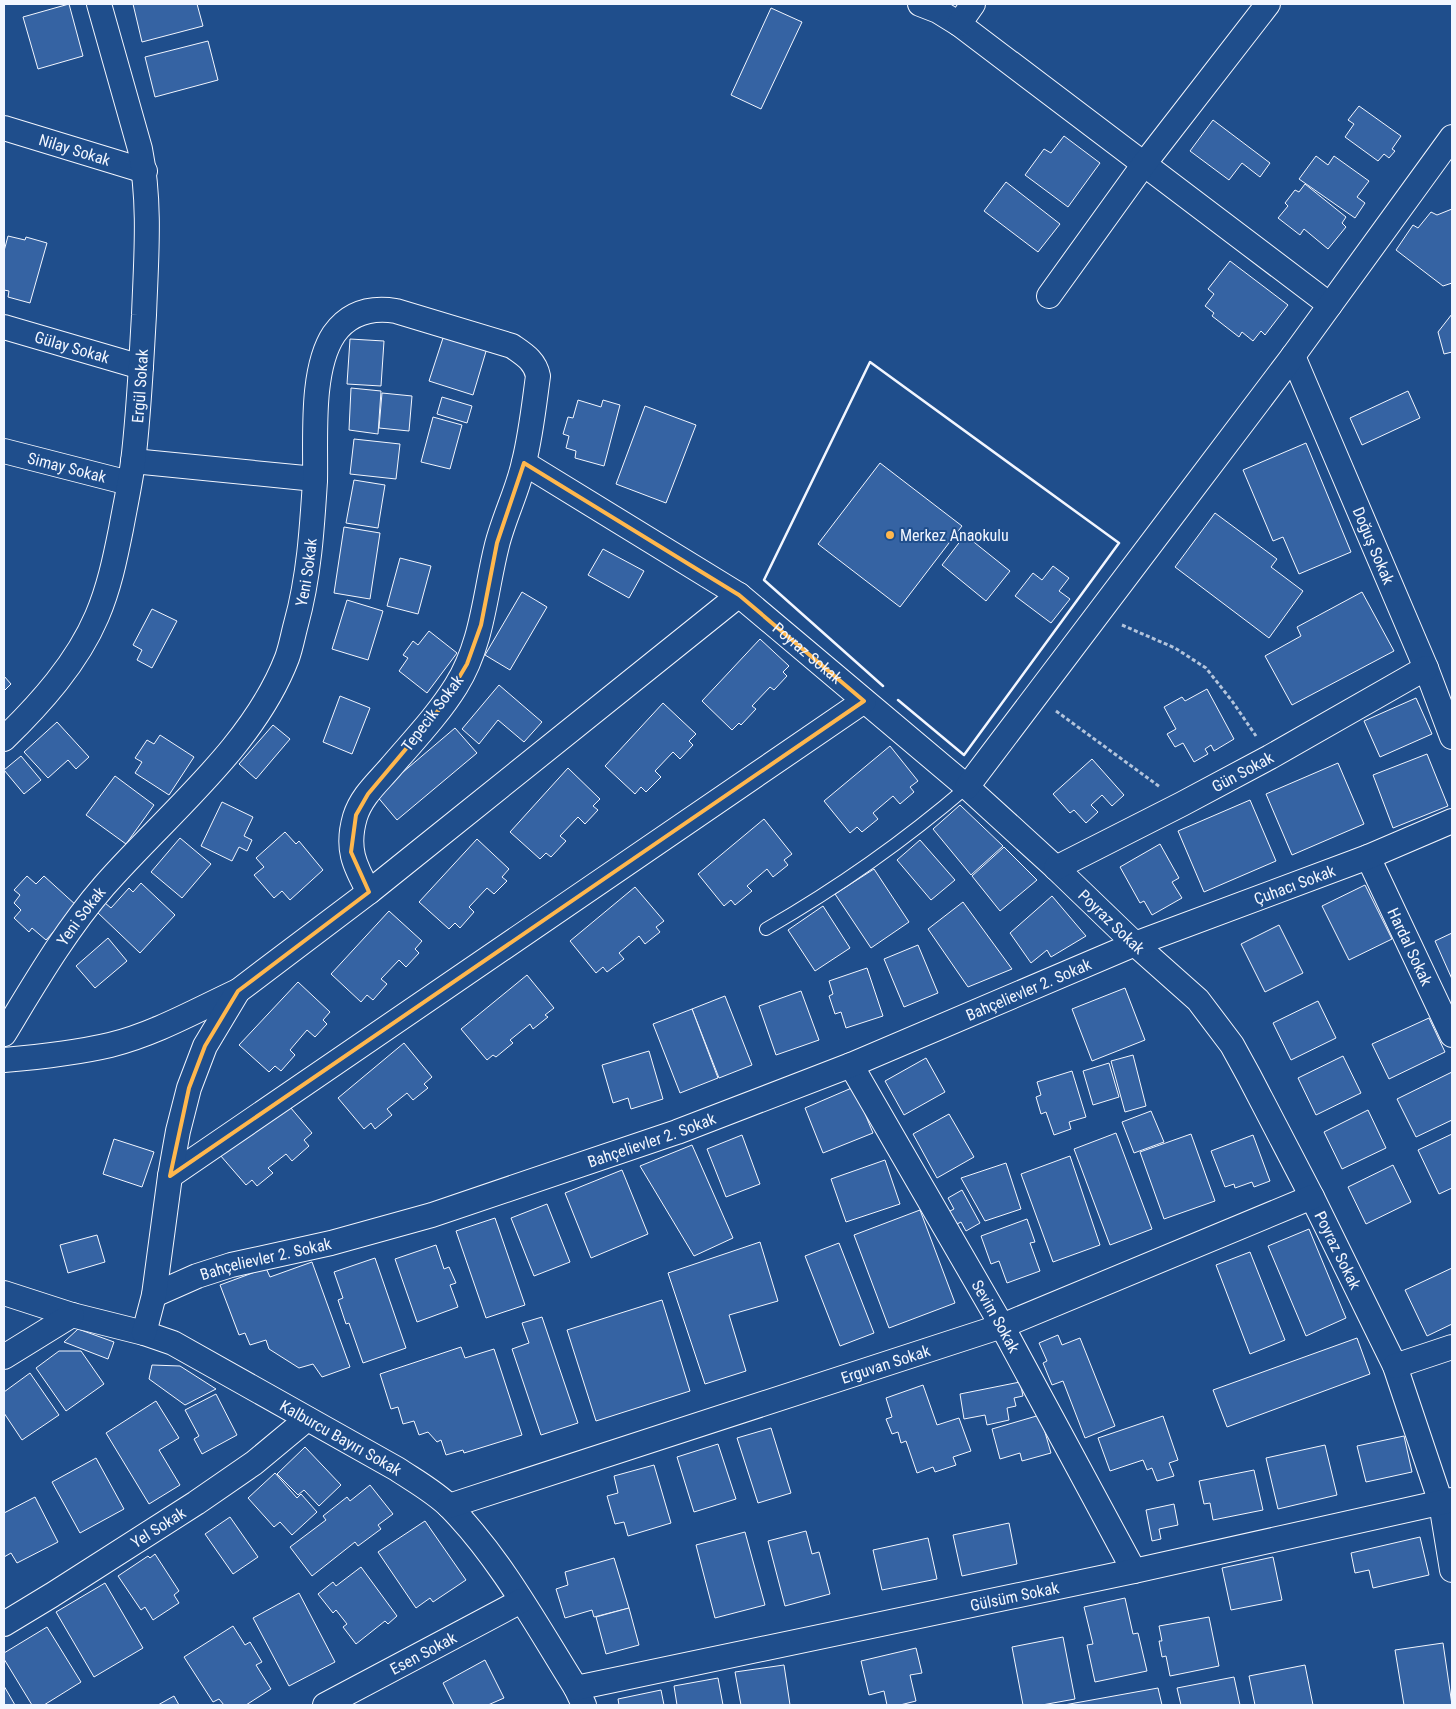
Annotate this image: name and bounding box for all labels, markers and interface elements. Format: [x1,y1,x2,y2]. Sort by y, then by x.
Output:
street label: Nilay Sokak [37,130,113,170]
street label: Gülay Sokak [32,327,112,368]
street label: Ergül Sokak [128,348,152,424]
street label: Simay Sokak [26,448,109,487]
street label: Doğuş Sokak [1348,504,1398,588]
place label: Merkez Anaokulu [900,526,1009,545]
marker: Merkez Anaokulu [884,529,896,541]
street label: Yeni Sokak [292,537,321,608]
street label: Poyraz Sokak [769,619,846,688]
street label: Tepecik Sokak [397,671,468,755]
street label: Gün Sokak [1209,748,1278,796]
street label: Çuhacı Sokak [1251,861,1339,909]
street label: Yeni Sokak [53,882,110,949]
street label: Poyraz Sokak [1074,886,1149,959]
street label: Hardal Sokak [1383,905,1437,989]
street label: Bahçelievler 2. Sokak [963,954,1095,1025]
street label: Bahçelievler 2. Sokak [585,1109,719,1172]
street label: Poyraz Sokak [1310,1208,1365,1293]
street label: Bahçelievler 2. Sokak [198,1234,334,1284]
street label: Sevim Sokak [967,1277,1024,1357]
street label: Erguvan Sokak [839,1341,933,1388]
street label: Kalburcu Bayırı Sokak [276,1396,406,1480]
street label: Yel Sokak [127,1503,190,1552]
street label: Gülsüm Sokak [969,1578,1061,1615]
street label: Esen Sokak [387,1628,460,1679]

